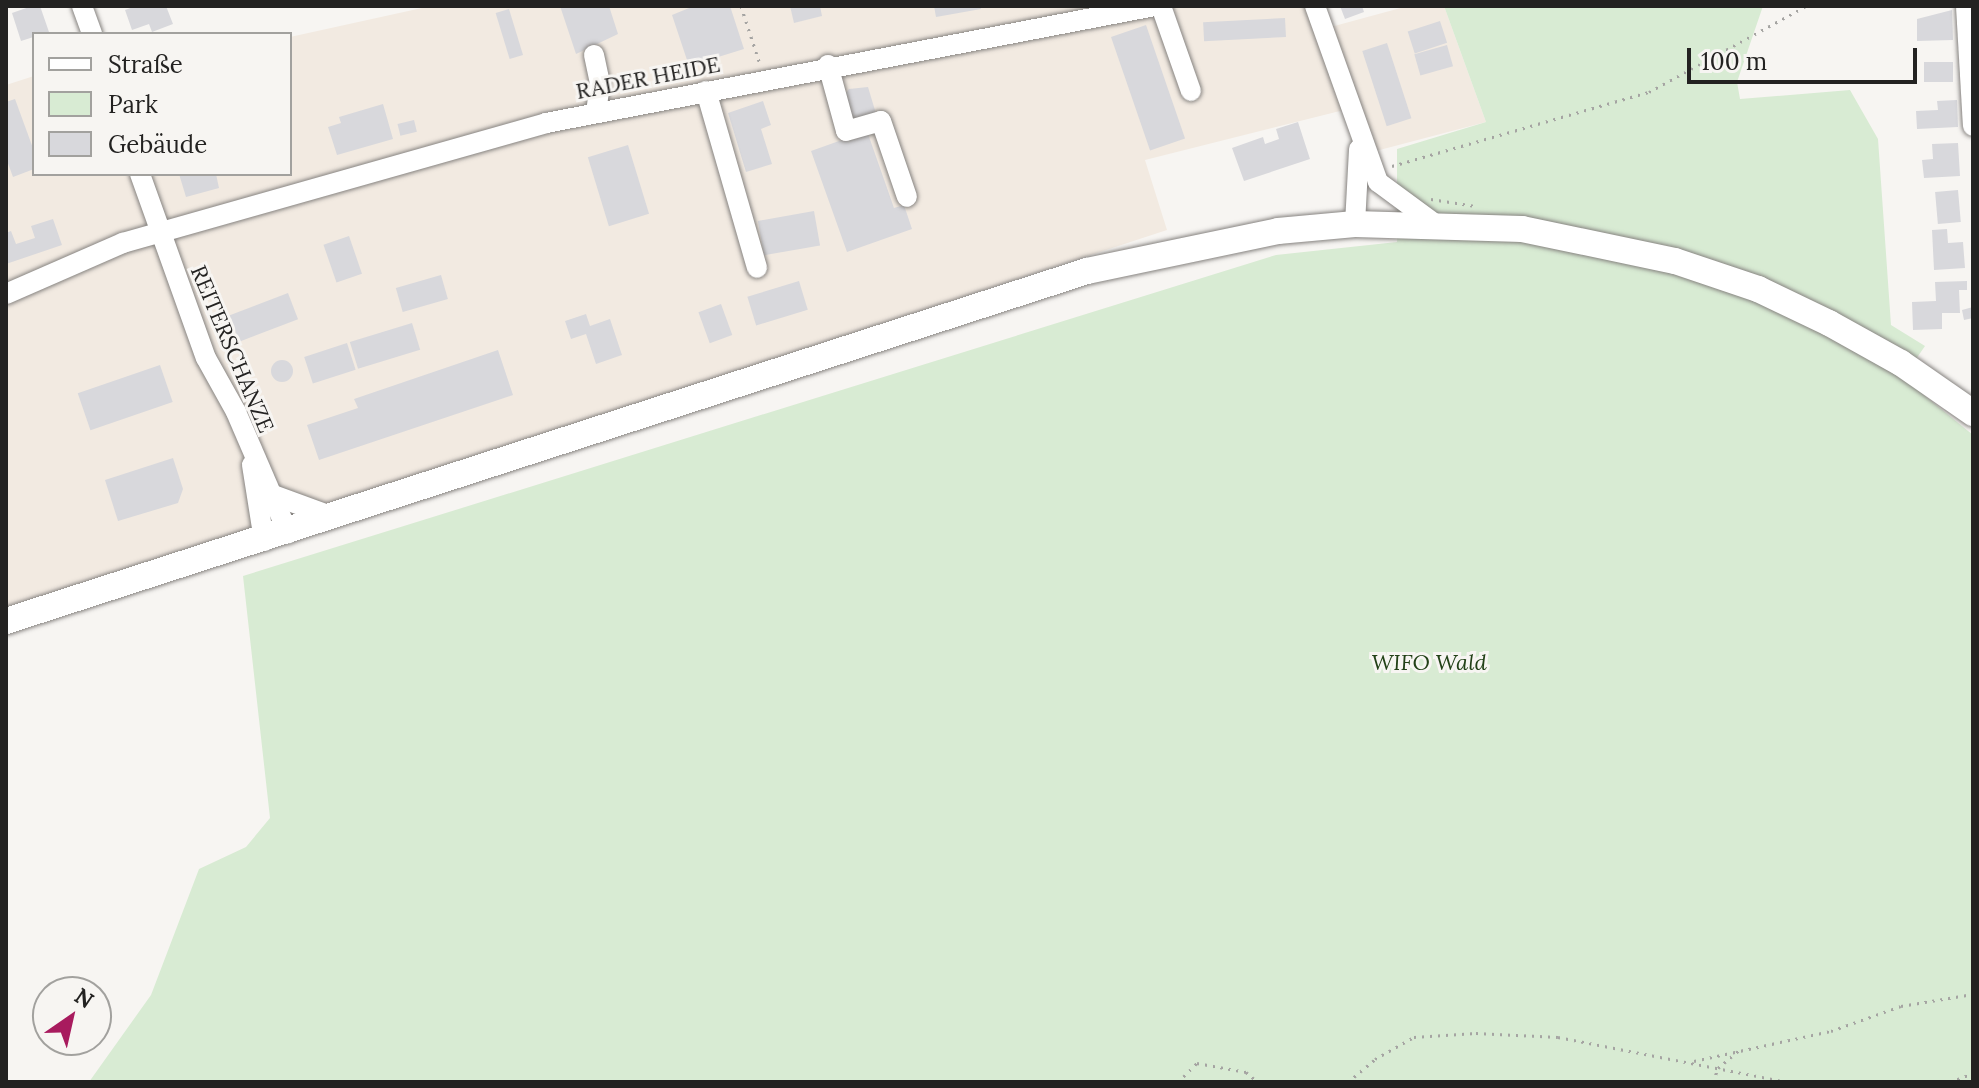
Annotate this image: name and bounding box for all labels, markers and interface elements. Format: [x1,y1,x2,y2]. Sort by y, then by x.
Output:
legend [32,32,292,176]
scale bar [1691,32,1921,82]
text: 100 m [1701,46,1767,77]
text: Straße [108,49,183,80]
street label: RADER HEIDE [574,51,722,105]
text: Park [108,89,158,120]
text: Gebäude [108,129,207,160]
street label: REITERSCHANZE [185,261,279,437]
park label: WIFO Wald [1371,650,1487,676]
north arrow [32,976,112,1056]
text: N [69,981,99,1014]

